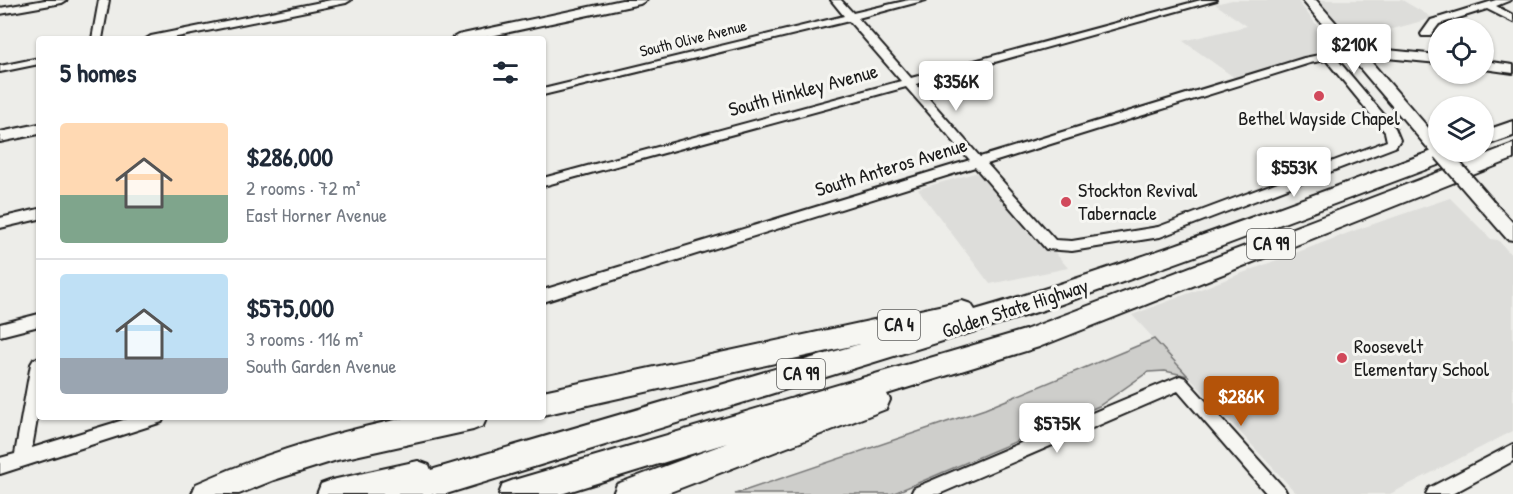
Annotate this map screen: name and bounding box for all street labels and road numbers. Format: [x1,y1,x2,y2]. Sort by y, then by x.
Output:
street label: South Olive Avenue [637,14,750,62]
street label: South Hinkley Avenue [725,57,880,122]
street label: South Anteros Avenue [812,131,970,202]
road number: CA 99 [1247,229,1295,259]
street label: Golden State Highway [938,271,1091,344]
road number: CA 4 [878,310,920,340]
road number: CA 99 [777,359,825,389]

